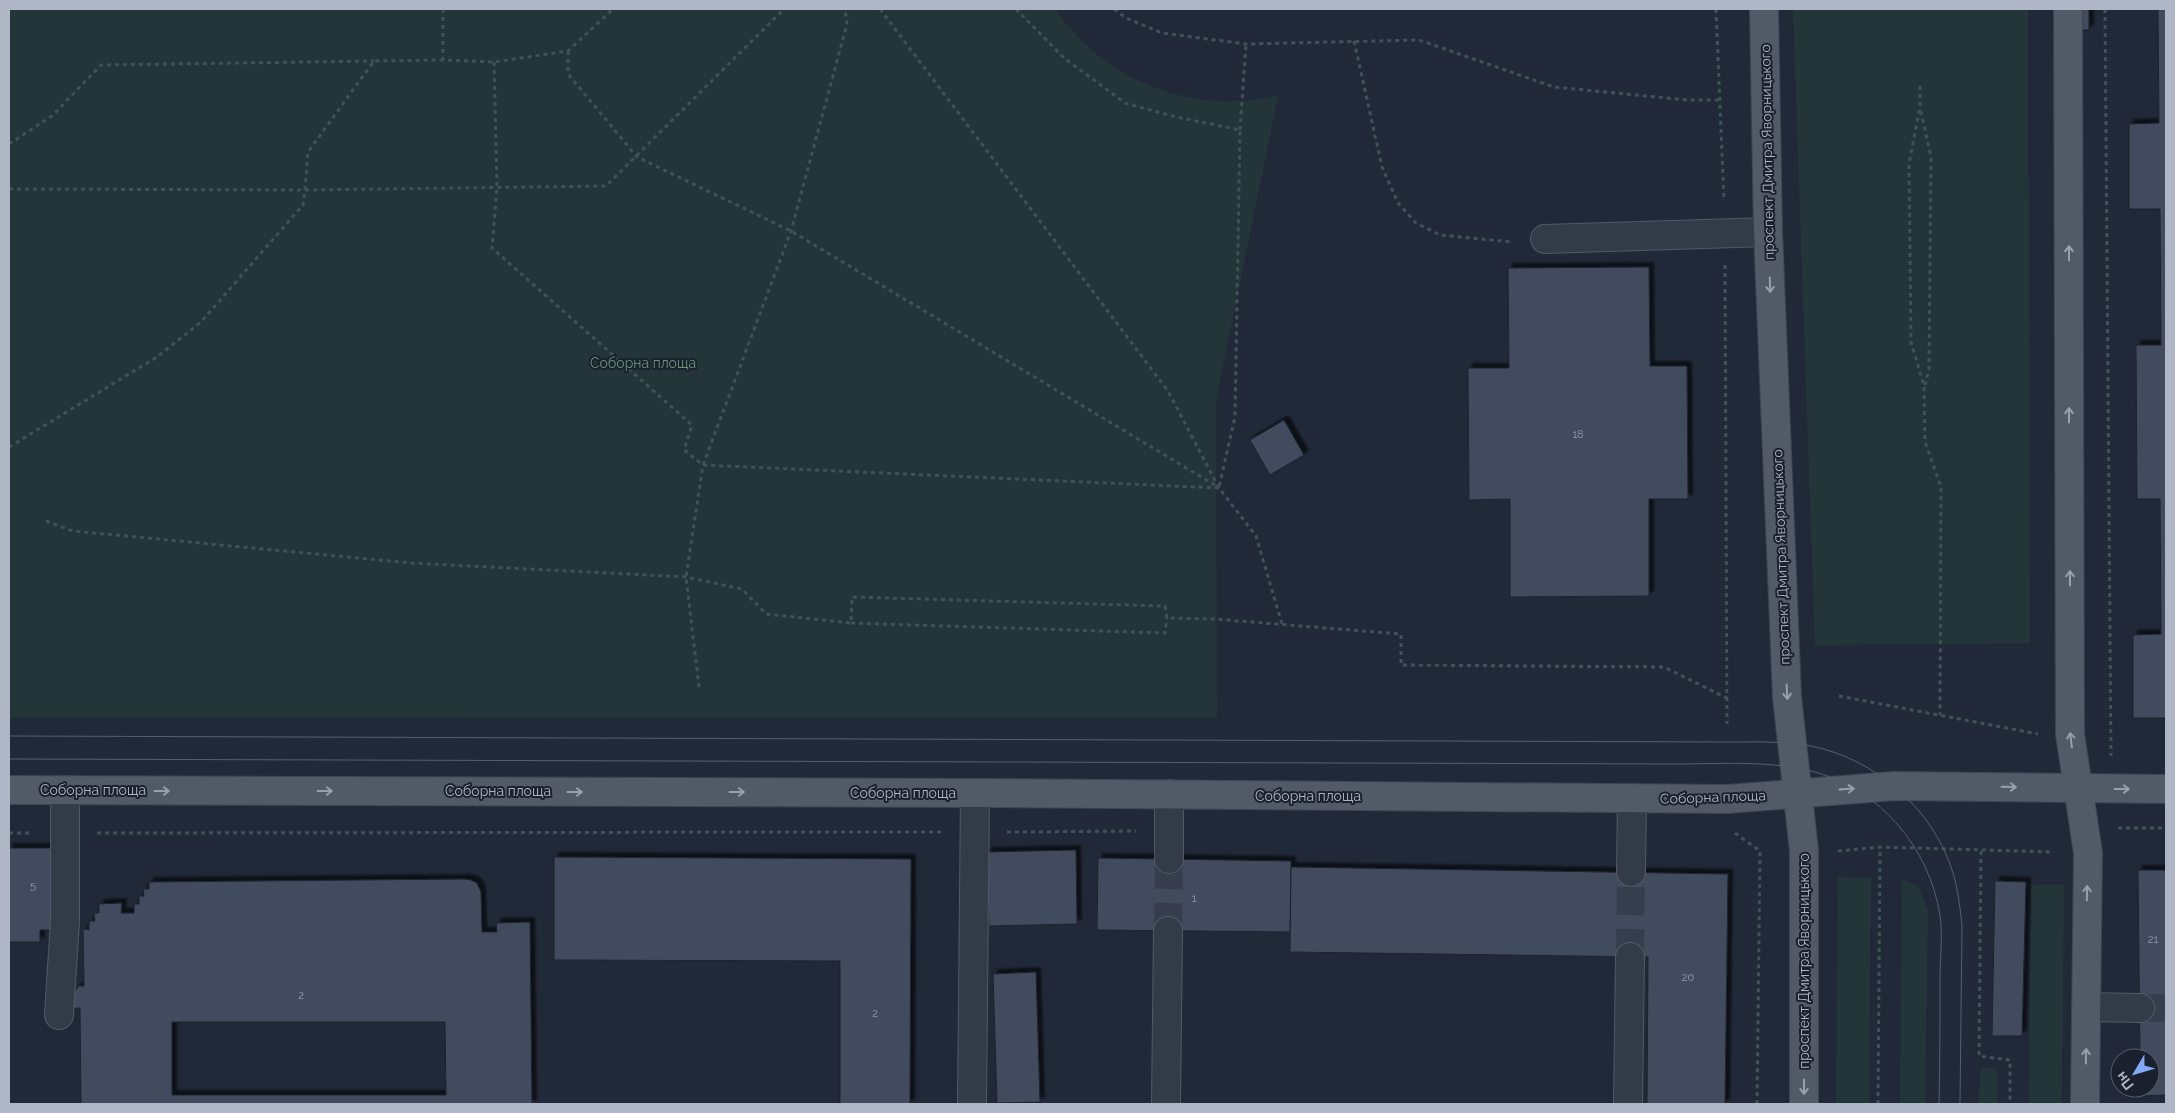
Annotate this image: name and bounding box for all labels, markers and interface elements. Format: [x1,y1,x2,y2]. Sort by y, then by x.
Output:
street label: проспект Дмитра Яворницького [1757,44,1777,260]
one-way arrow [2064,245,2074,261]
one-way arrow [1766,277,1775,293]
park label: Соборна площа [590,355,696,371]
one-way arrow [2064,407,2074,424]
house number: 18 [1572,428,1584,441]
street label: проспект Дмитра Яворницького [1769,449,1793,665]
one-way arrow [2065,570,2075,586]
one-way arrow [1782,684,1791,700]
one-way arrow [2066,732,2076,748]
street label: Соборна площа [40,782,146,798]
street label: Соборна площа [445,783,551,799]
one-way arrow [2001,783,2017,792]
one-way arrow [2114,784,2130,794]
street label: Соборна площа [850,785,956,801]
one-way arrow [1838,785,1854,794]
one-way arrow [154,786,170,795]
one-way arrow [316,786,333,796]
one-way arrow [566,787,583,797]
one-way arrow [729,787,745,797]
street label: Соборна площа [1660,787,1766,807]
street label: Соборна площа [1255,788,1361,804]
street label: проспект Дмитра Яворницького [1796,853,1812,1069]
house number: 5 [30,879,36,892]
one-way arrow [2082,885,2092,902]
house number: 1 [1192,892,1197,905]
house number: 21 [2148,933,2159,946]
house number: 20 [1682,971,1694,984]
house number: 2 [298,989,304,1002]
house number: 2 [872,1007,878,1020]
one-way arrow [2081,1048,2091,1064]
north arrow [2110,1048,2160,1098]
text: Пн [2113,1069,2137,1093]
one-way arrow [1799,1078,1809,1094]

